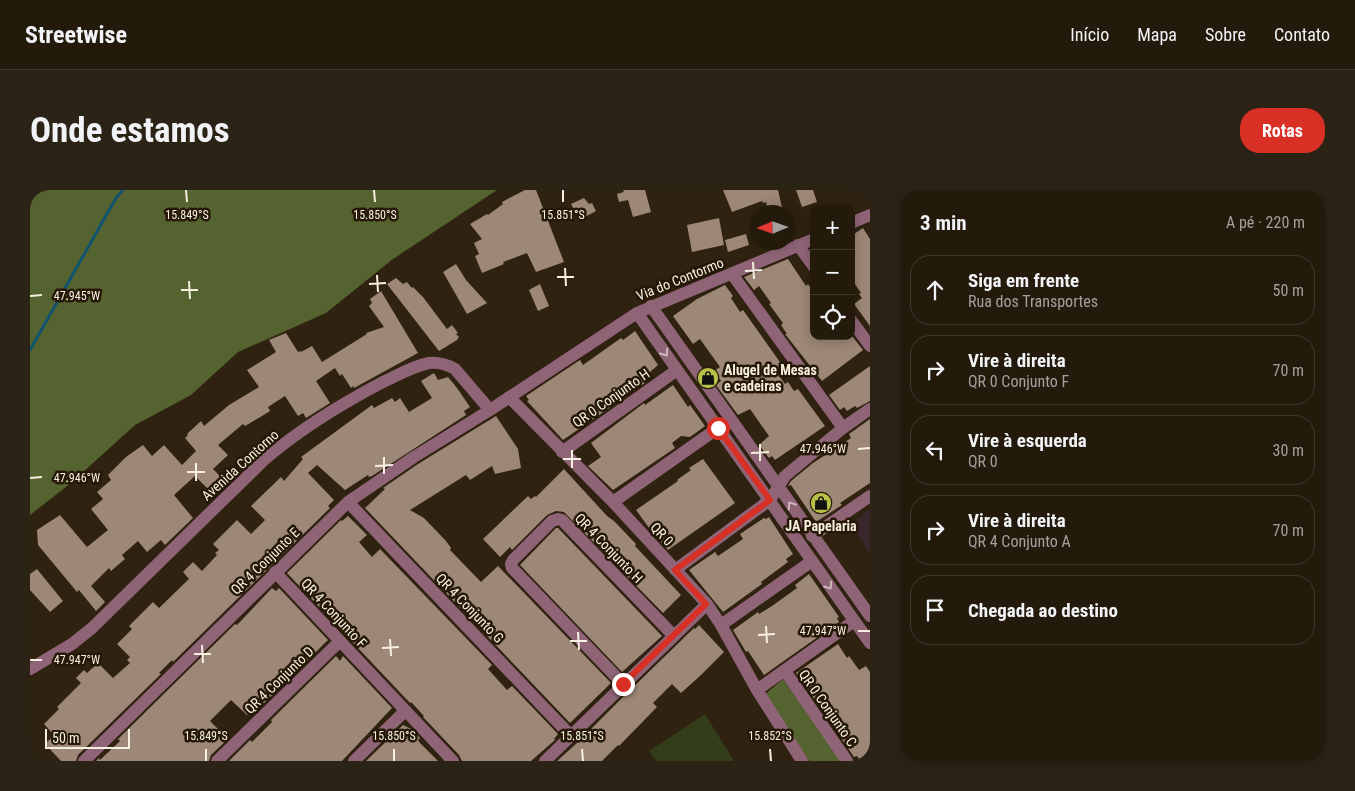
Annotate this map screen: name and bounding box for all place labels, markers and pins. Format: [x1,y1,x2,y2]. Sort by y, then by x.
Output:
place label: Alugel de Mesas e cadeiras [724,362,817,394]
shop icon: Alugel de Mesas e cadeiras [696,366,720,390]
shop icon: JA Papelaria [809,491,833,515]
place label: JA Papelaria [785,518,857,534]

